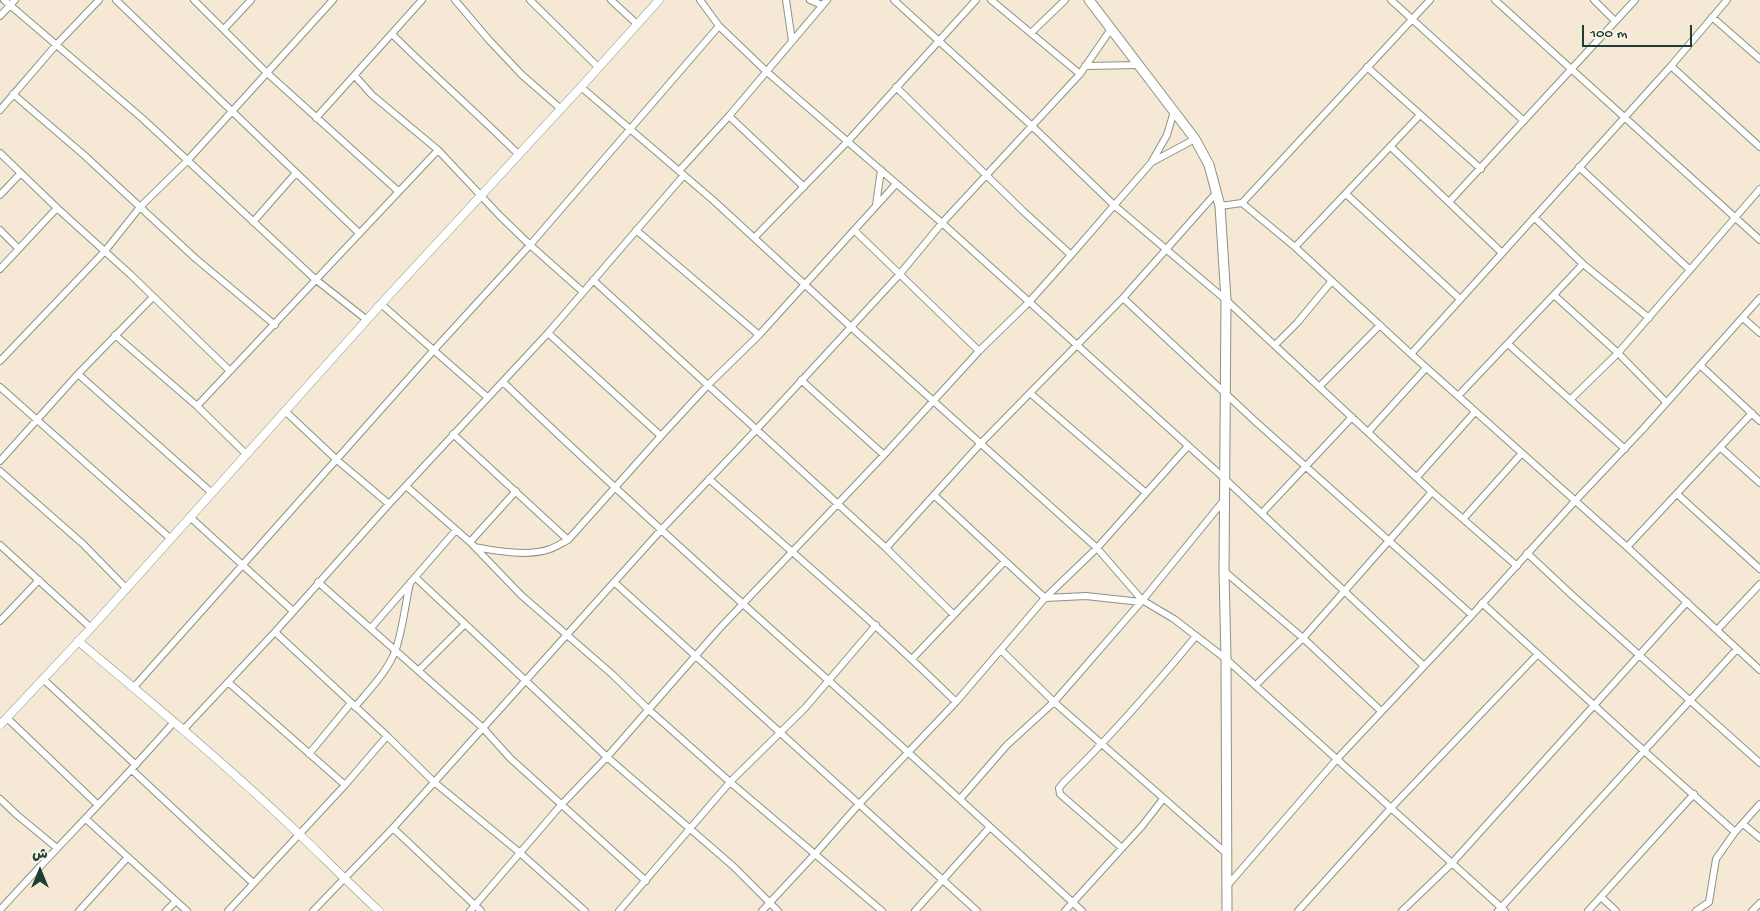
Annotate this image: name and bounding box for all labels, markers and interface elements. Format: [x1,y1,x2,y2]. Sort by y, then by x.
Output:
scale bar [1585,15,1695,47]
text: 100 m [1590,25,1627,43]
north arrow [15,846,65,896]
text: ش [32,847,48,864]

